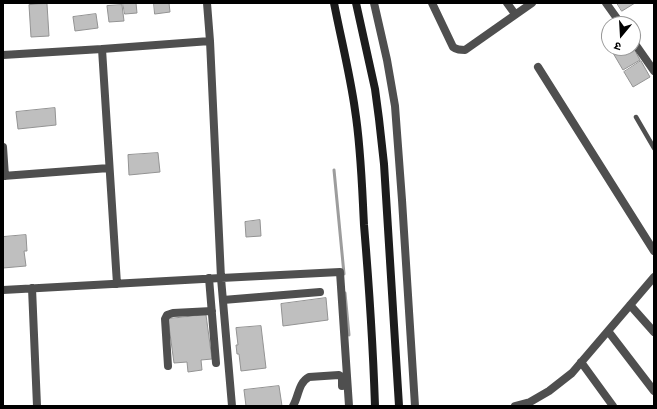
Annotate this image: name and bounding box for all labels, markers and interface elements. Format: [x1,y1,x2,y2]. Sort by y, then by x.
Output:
north arrow [601,16,641,56]
text: उ [612,39,623,54]

